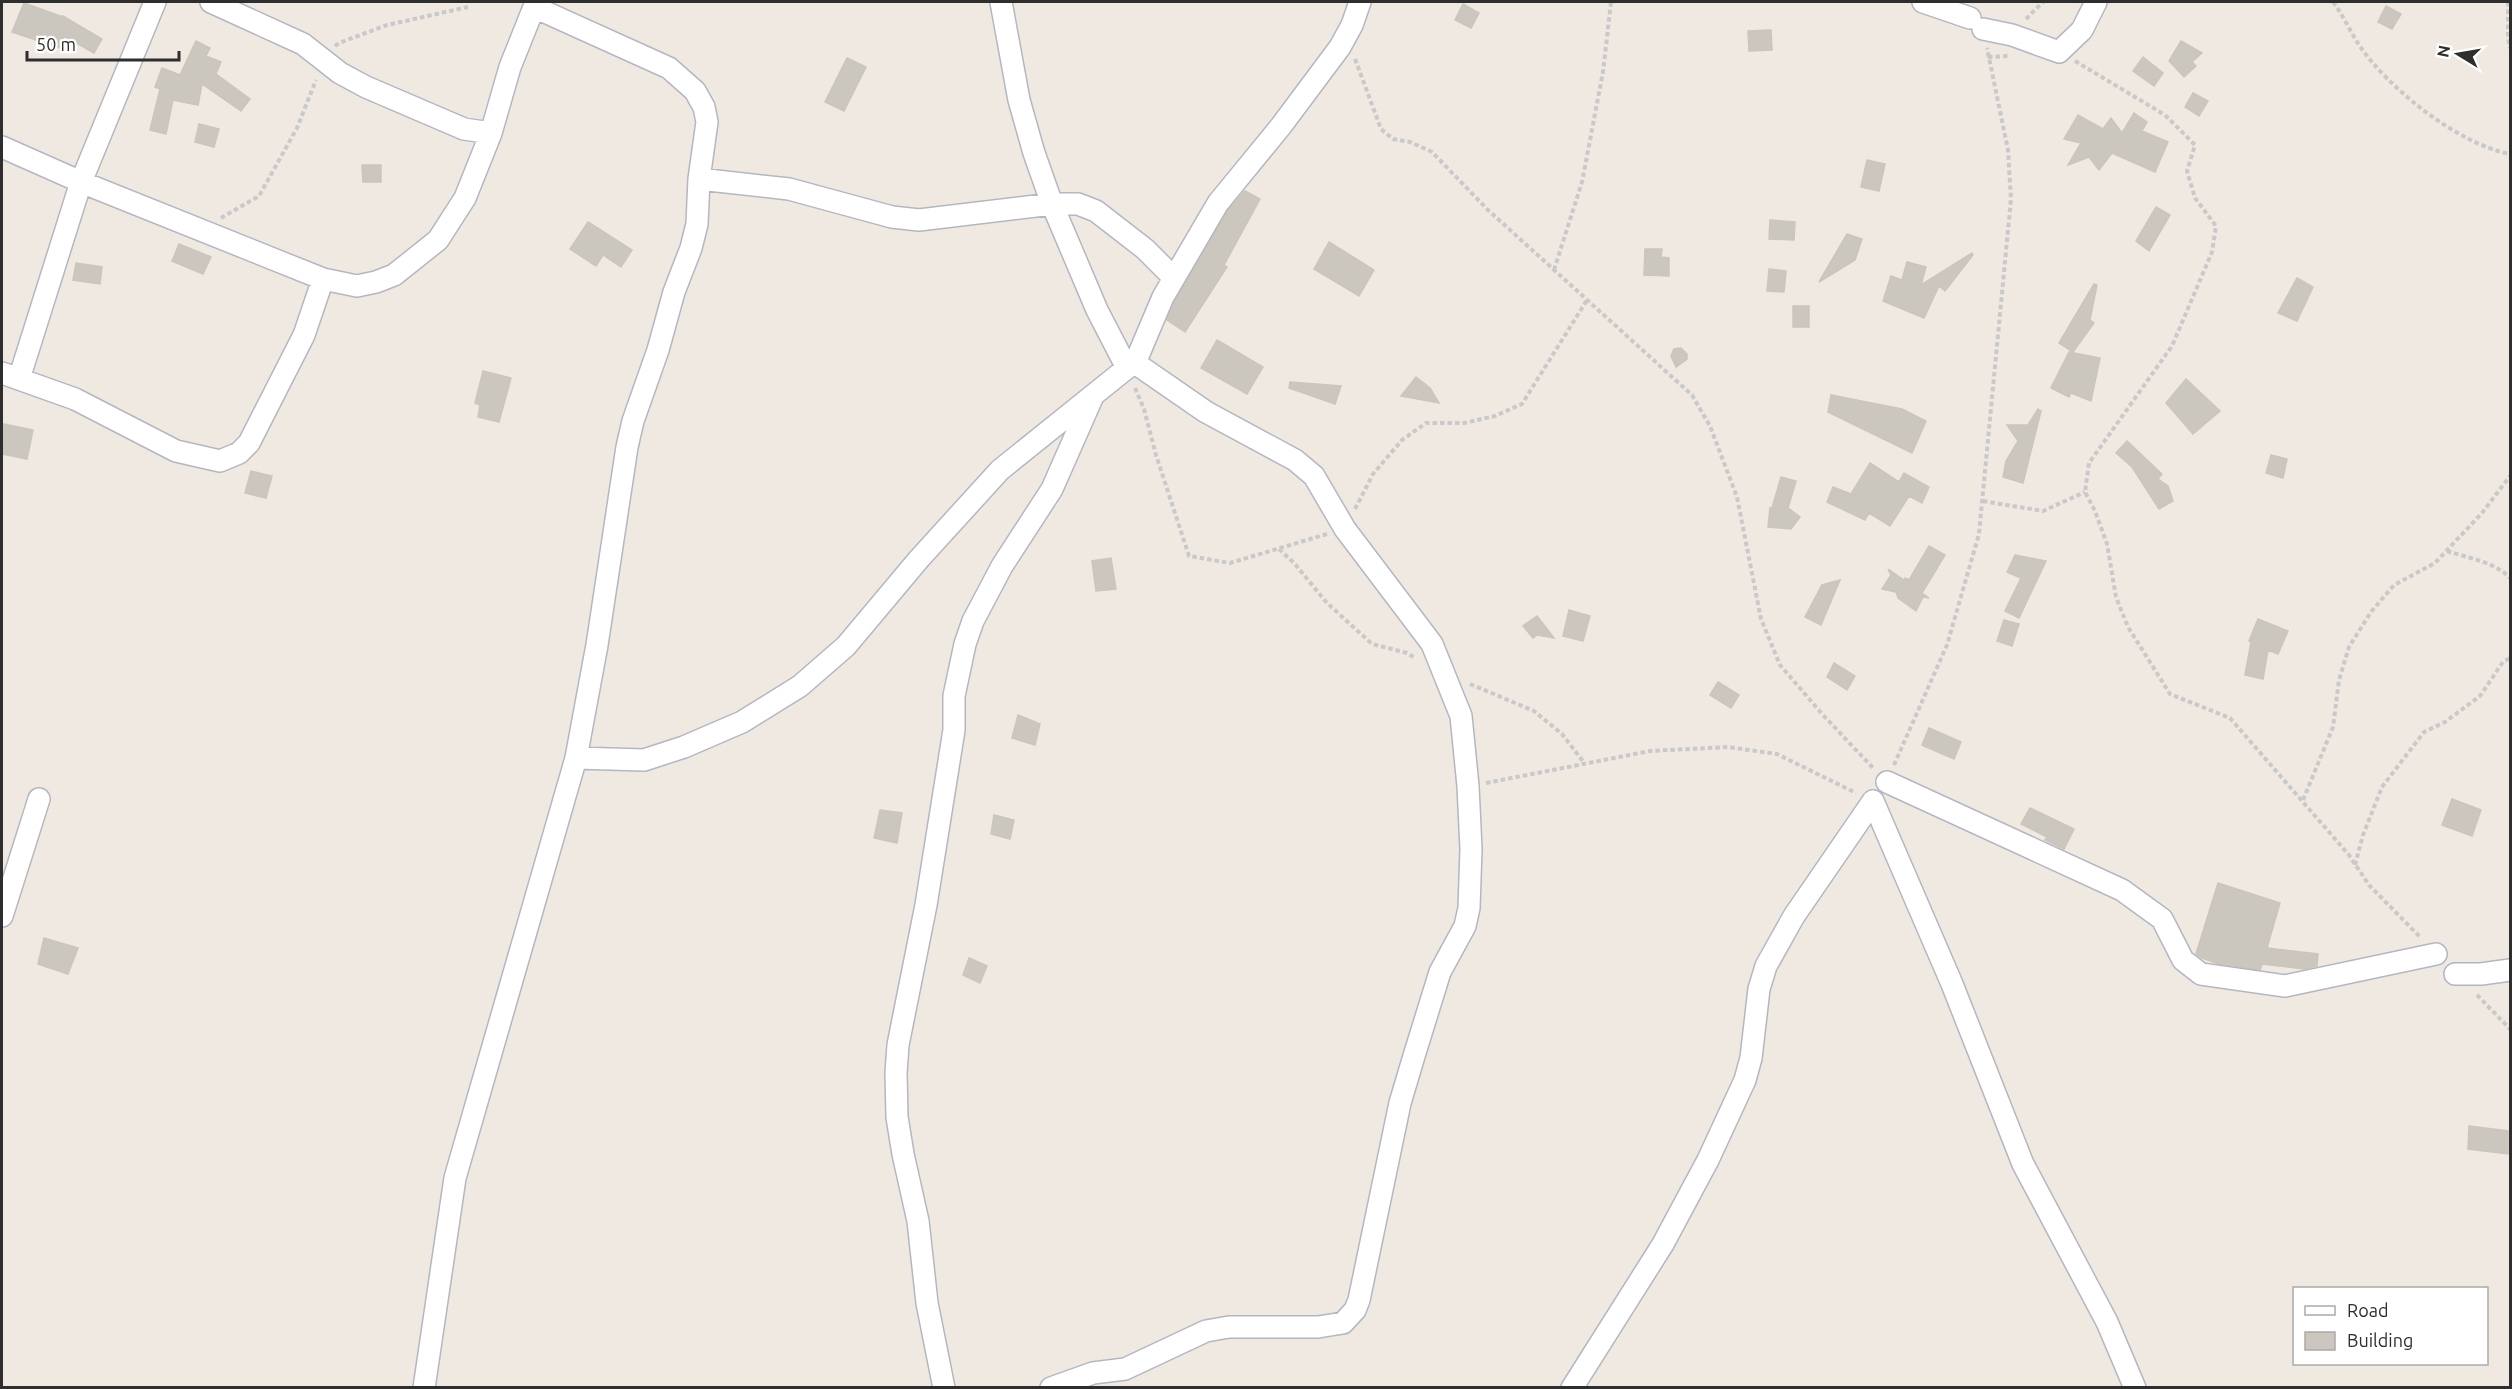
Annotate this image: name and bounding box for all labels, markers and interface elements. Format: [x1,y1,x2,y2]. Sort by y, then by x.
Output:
scale bar [27,24,178,62]
north arrow [2428,24,2488,84]
text: 50 m [36,34,76,54]
text: N [2433,44,2453,59]
legend [2293,1287,2488,1365]
text: Road [2347,1300,2389,1320]
text: Building [2347,1330,2413,1350]

